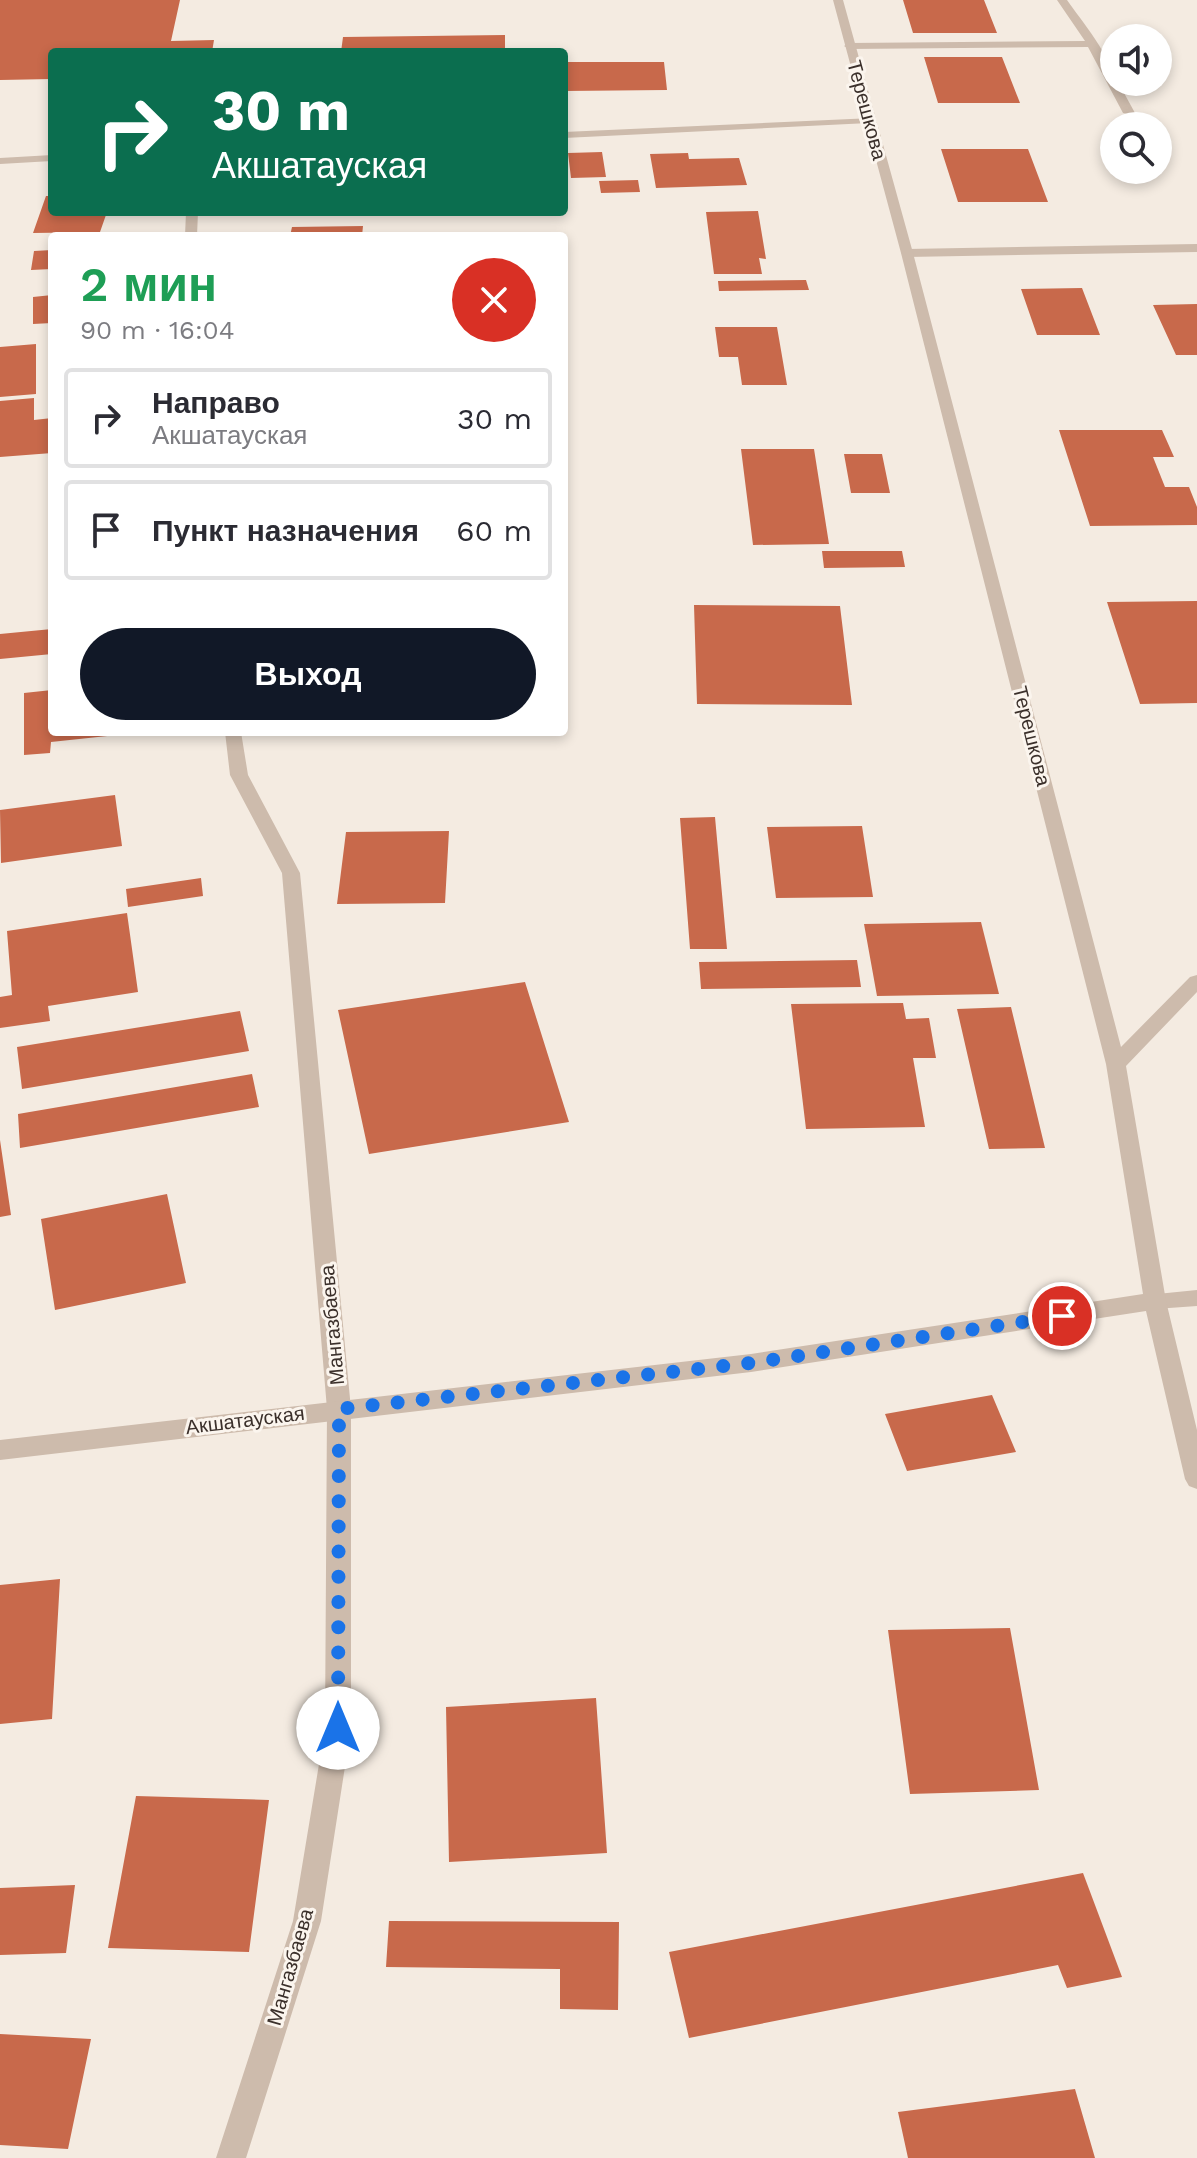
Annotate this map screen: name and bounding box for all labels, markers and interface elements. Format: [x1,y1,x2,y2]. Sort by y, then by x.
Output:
map controls [1100,24,1172,184]
button: sound [1100,24,1172,96]
street label: Терешкова [842,58,892,163]
text: 30 m [212,78,350,144]
icon: right [80,80,184,184]
button: search [1100,112,1172,184]
text: Акшатауская [212,145,427,187]
text: 2 мин [80,256,217,313]
button: close [452,258,536,342]
text: 90 m · 16:04 [80,315,235,345]
text: Направо [152,385,280,420]
icon: right [84,396,128,440]
text: 30 m [457,401,532,436]
text: Акшатауская [152,420,307,450]
icon: arrive [84,508,128,552]
text: Пункт назначения [152,513,419,548]
text: 60 m [456,513,532,548]
button: Выход [80,628,536,720]
street label: Терешкова [1008,684,1056,789]
street label: Мангазбаева [315,1263,349,1386]
pin [1028,1282,1096,1350]
icon: arrive [1040,1294,1084,1338]
street label: Акшатауская [184,1401,306,1439]
position arrow [296,1686,380,1770]
street label: Мангазбаева [262,1905,318,2028]

